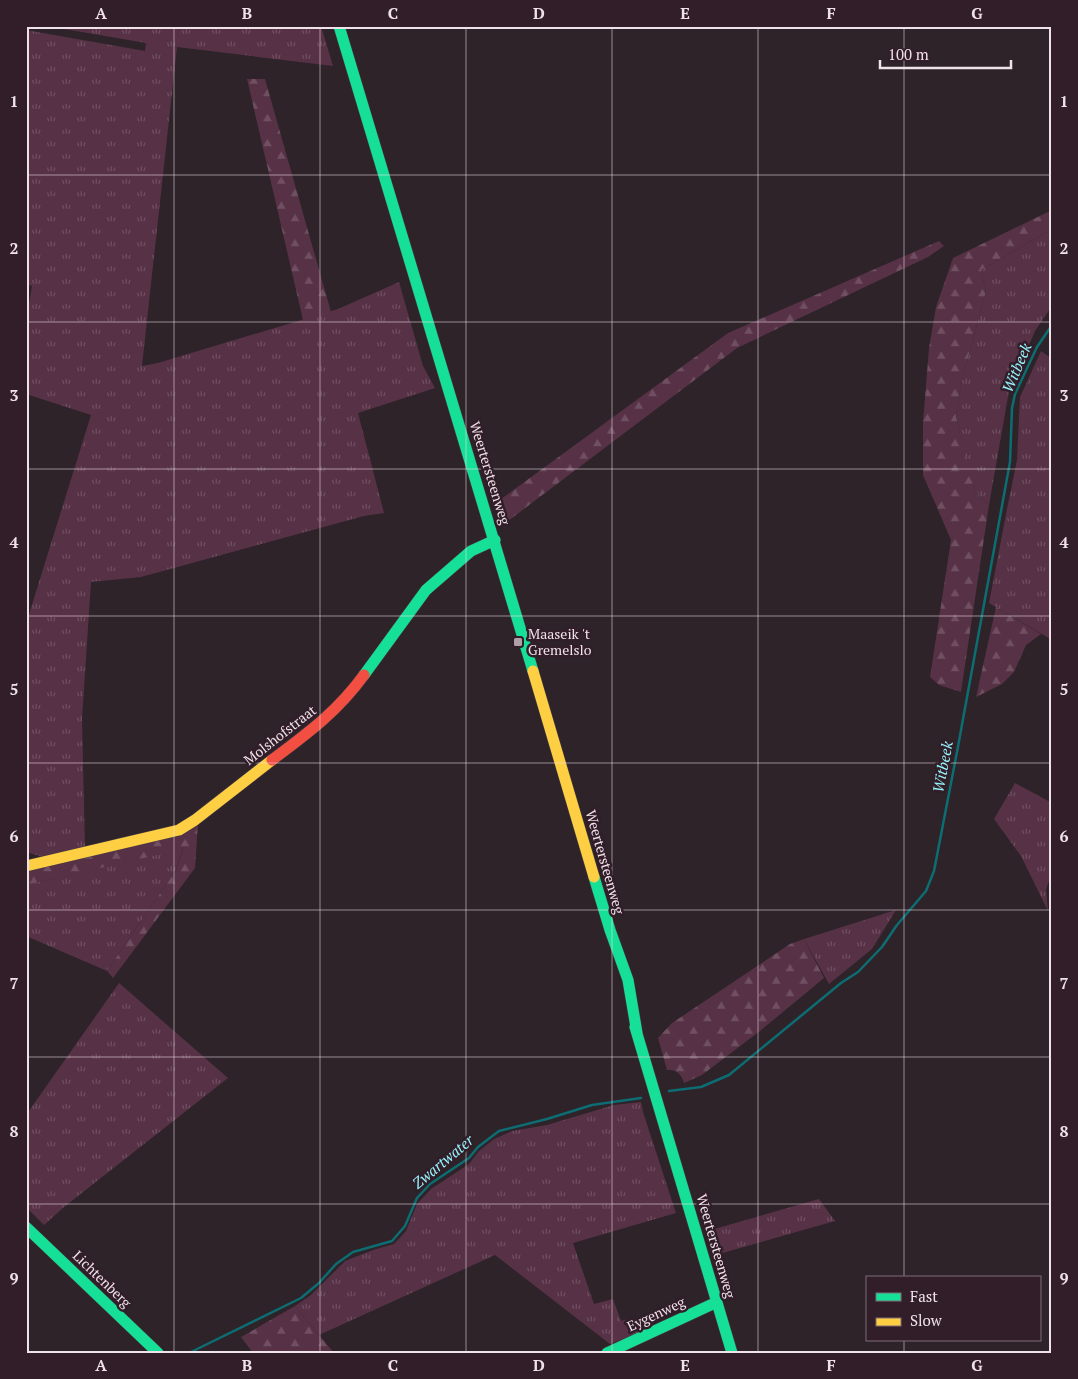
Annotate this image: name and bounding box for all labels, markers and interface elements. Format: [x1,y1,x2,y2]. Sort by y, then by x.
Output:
text: A [95,2,107,24]
text: B [242,2,252,24]
text: C [388,2,398,24]
text: D [533,2,545,24]
text: E [680,2,690,24]
text: F [826,2,836,24]
text: G [971,2,983,24]
scale bar [880,38,1012,70]
text: 100 m [888,44,929,64]
text: 1 [9,90,19,112]
text: 1 [1059,90,1069,112]
text: 2 [9,237,19,259]
text: 2 [1059,237,1069,259]
water label: Witbeek [997,339,1036,395]
text: 3 [9,384,19,406]
text: 3 [1059,384,1069,406]
street label: Weertersteenweg [466,419,515,528]
text: 4 [9,531,19,553]
text: 4 [1059,531,1069,553]
place label: Maaseik 't Gremelslo [528,624,592,659]
marker: Maaseik 't Gremelslo [512,636,524,648]
text: 5 [9,678,19,700]
text: 5 [1059,678,1069,700]
street label: Molshofstraat [240,700,320,769]
water label: Witbeek [927,739,957,794]
street label: Weertersteenweg [582,808,630,917]
text: 6 [9,825,19,847]
text: 6 [1059,825,1069,847]
text: 7 [9,972,19,994]
text: 7 [1059,972,1069,994]
text: 8 [9,1120,19,1142]
text: 8 [1059,1120,1069,1142]
water label: Zwartwater [408,1129,478,1193]
street label: Weertersteenweg [693,1192,741,1301]
street label: Lichtenberg [69,1246,136,1312]
text: 9 [9,1267,19,1289]
text: 9 [1059,1267,1069,1289]
legend [866,1276,1040,1342]
text: Fast [910,1286,938,1306]
street label: Eygenweg [624,1292,689,1335]
text: Slow [910,1310,943,1330]
text: A [95,1354,107,1376]
text: B [242,1354,252,1376]
text: C [388,1354,398,1376]
text: D [533,1354,545,1376]
text: E [680,1354,690,1376]
text: F [826,1354,836,1376]
text: G [971,1354,983,1376]

